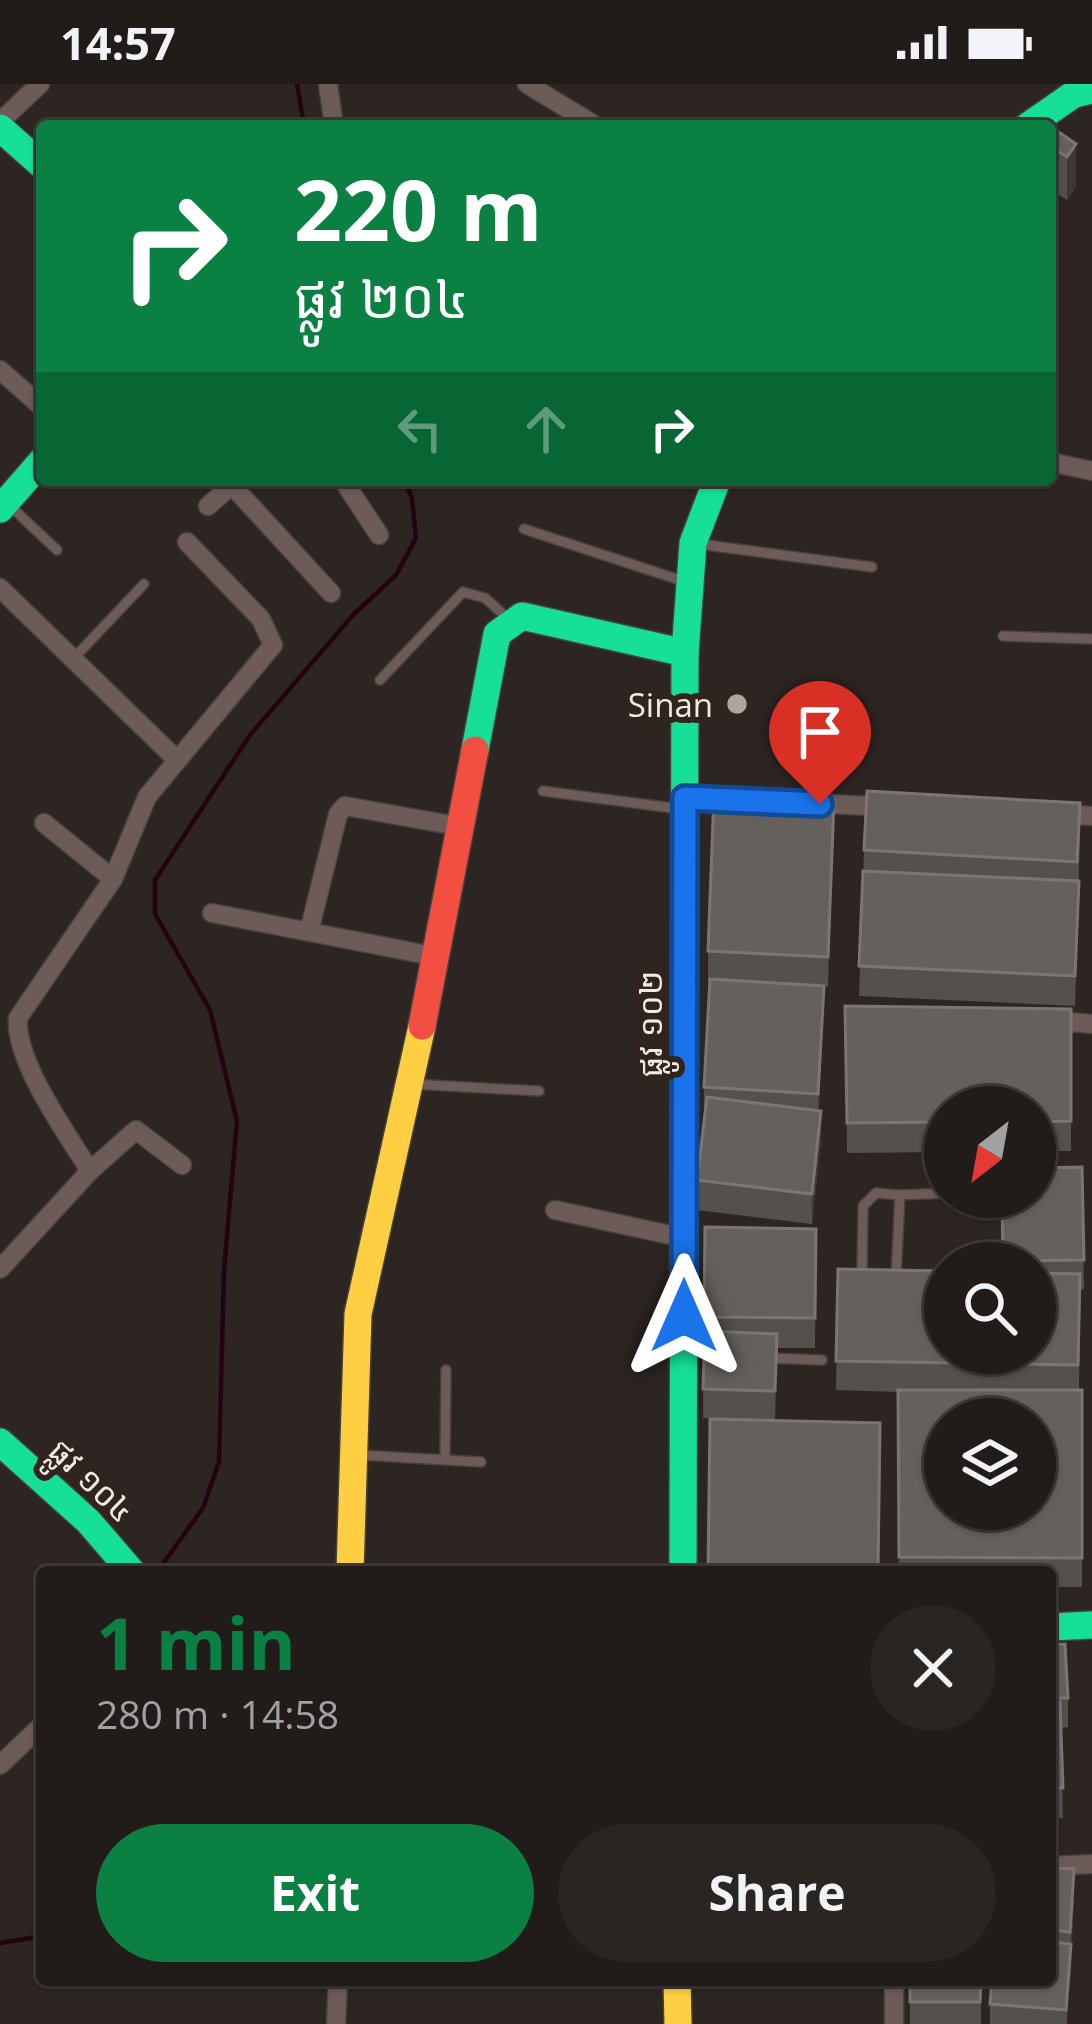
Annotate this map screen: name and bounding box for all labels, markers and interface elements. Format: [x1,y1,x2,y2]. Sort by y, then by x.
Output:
text: 14:57 [60,12,176,73]
text: 220 m [294,151,542,266]
icon: right [96,168,252,324]
text: ផ្លូវ ២០៤ [294,260,469,334]
icon: left [387,396,453,462]
icon: ahead [513,396,579,462]
icon: right [639,396,705,462]
pin [769,681,871,804]
place label: Sinan [628,682,713,727]
marker: Sinan [724,691,750,717]
icon: arrive [787,699,853,765]
street label: ផ្លូវ ១០២ [627,970,679,1078]
north arrow [924,1086,1056,1218]
map controls [924,1086,1056,1530]
button: search [924,1242,1056,1374]
position arrow [621,1253,747,1379]
button: layers [924,1398,1056,1530]
street label: ផ្លូវ ១០៤ [34,1428,145,1538]
text: 1 min [96,1593,296,1691]
button: close [870,1605,996,1731]
text: 280 m · 14:58 [96,1687,339,1740]
button: Exit [96,1824,534,1962]
button: Share [558,1824,996,1962]

